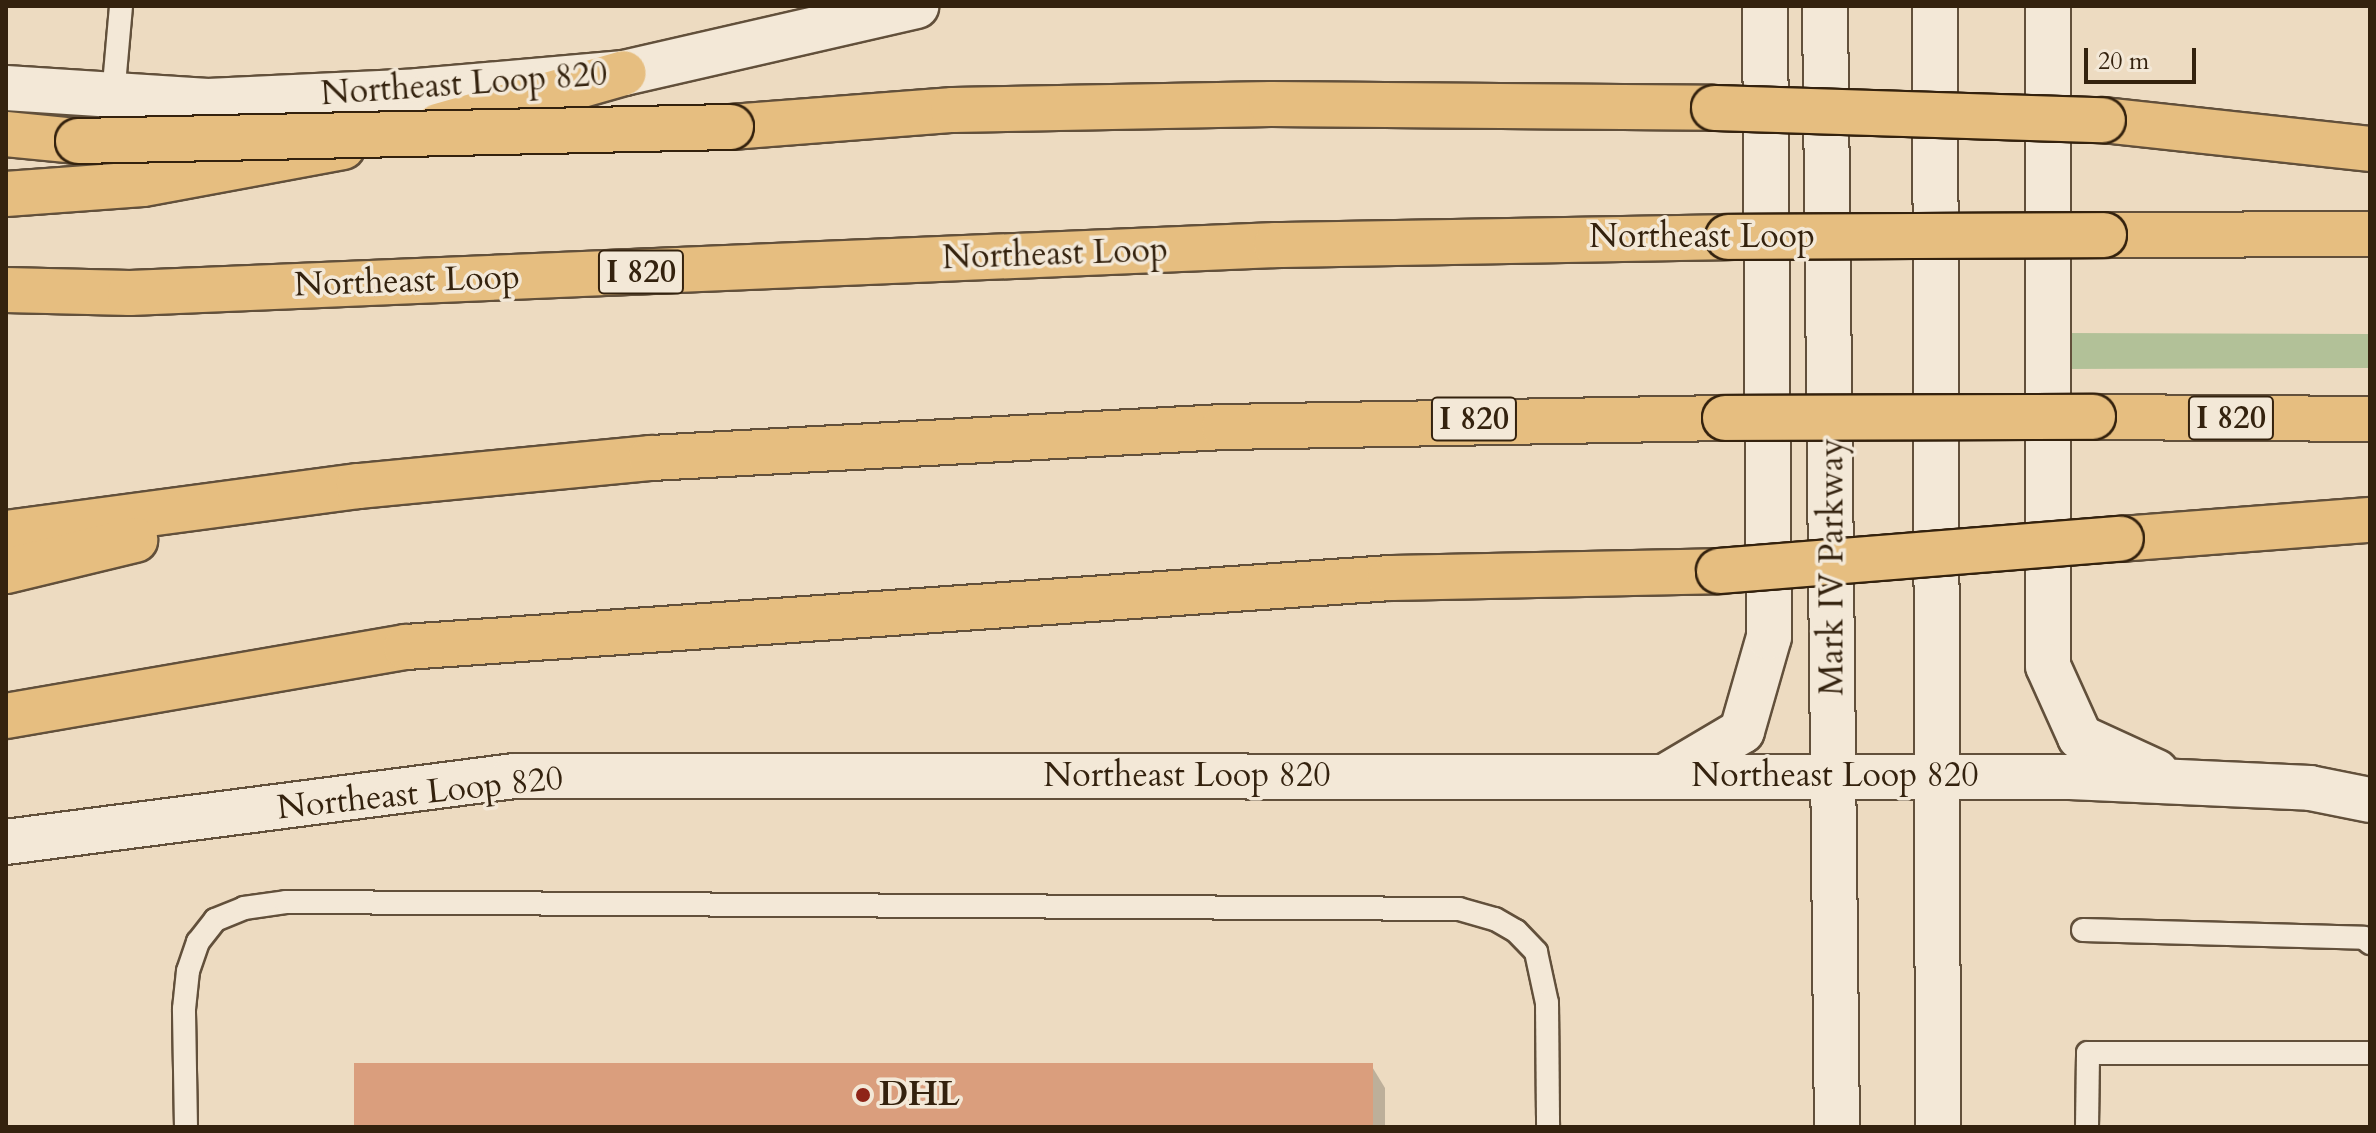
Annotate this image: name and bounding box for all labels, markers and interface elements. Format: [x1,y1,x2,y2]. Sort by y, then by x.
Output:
scale bar [2088,32,2200,82]
text: 20 m [2098,45,2149,78]
street label: Northeast Loop 820 [319,54,609,114]
street label: Northeast Loop [1589,217,1815,257]
street label: Northeast Loop [941,230,1169,278]
road number: I 820 [597,244,685,300]
street label: Northeast Loop [293,257,521,305]
road number: I 820 [2187,390,2275,446]
road number: I 820 [1430,391,1518,447]
street label: Mark IV Parkway [1812,438,1852,696]
street label: Northeast Loop 820 [1043,756,1331,796]
street label: Northeast Loop 820 [1691,756,1979,796]
street label: Northeast Loop 820 [275,758,565,828]
place label: DHL [879,1075,960,1115]
marker: DHL [854,1086,872,1104]

